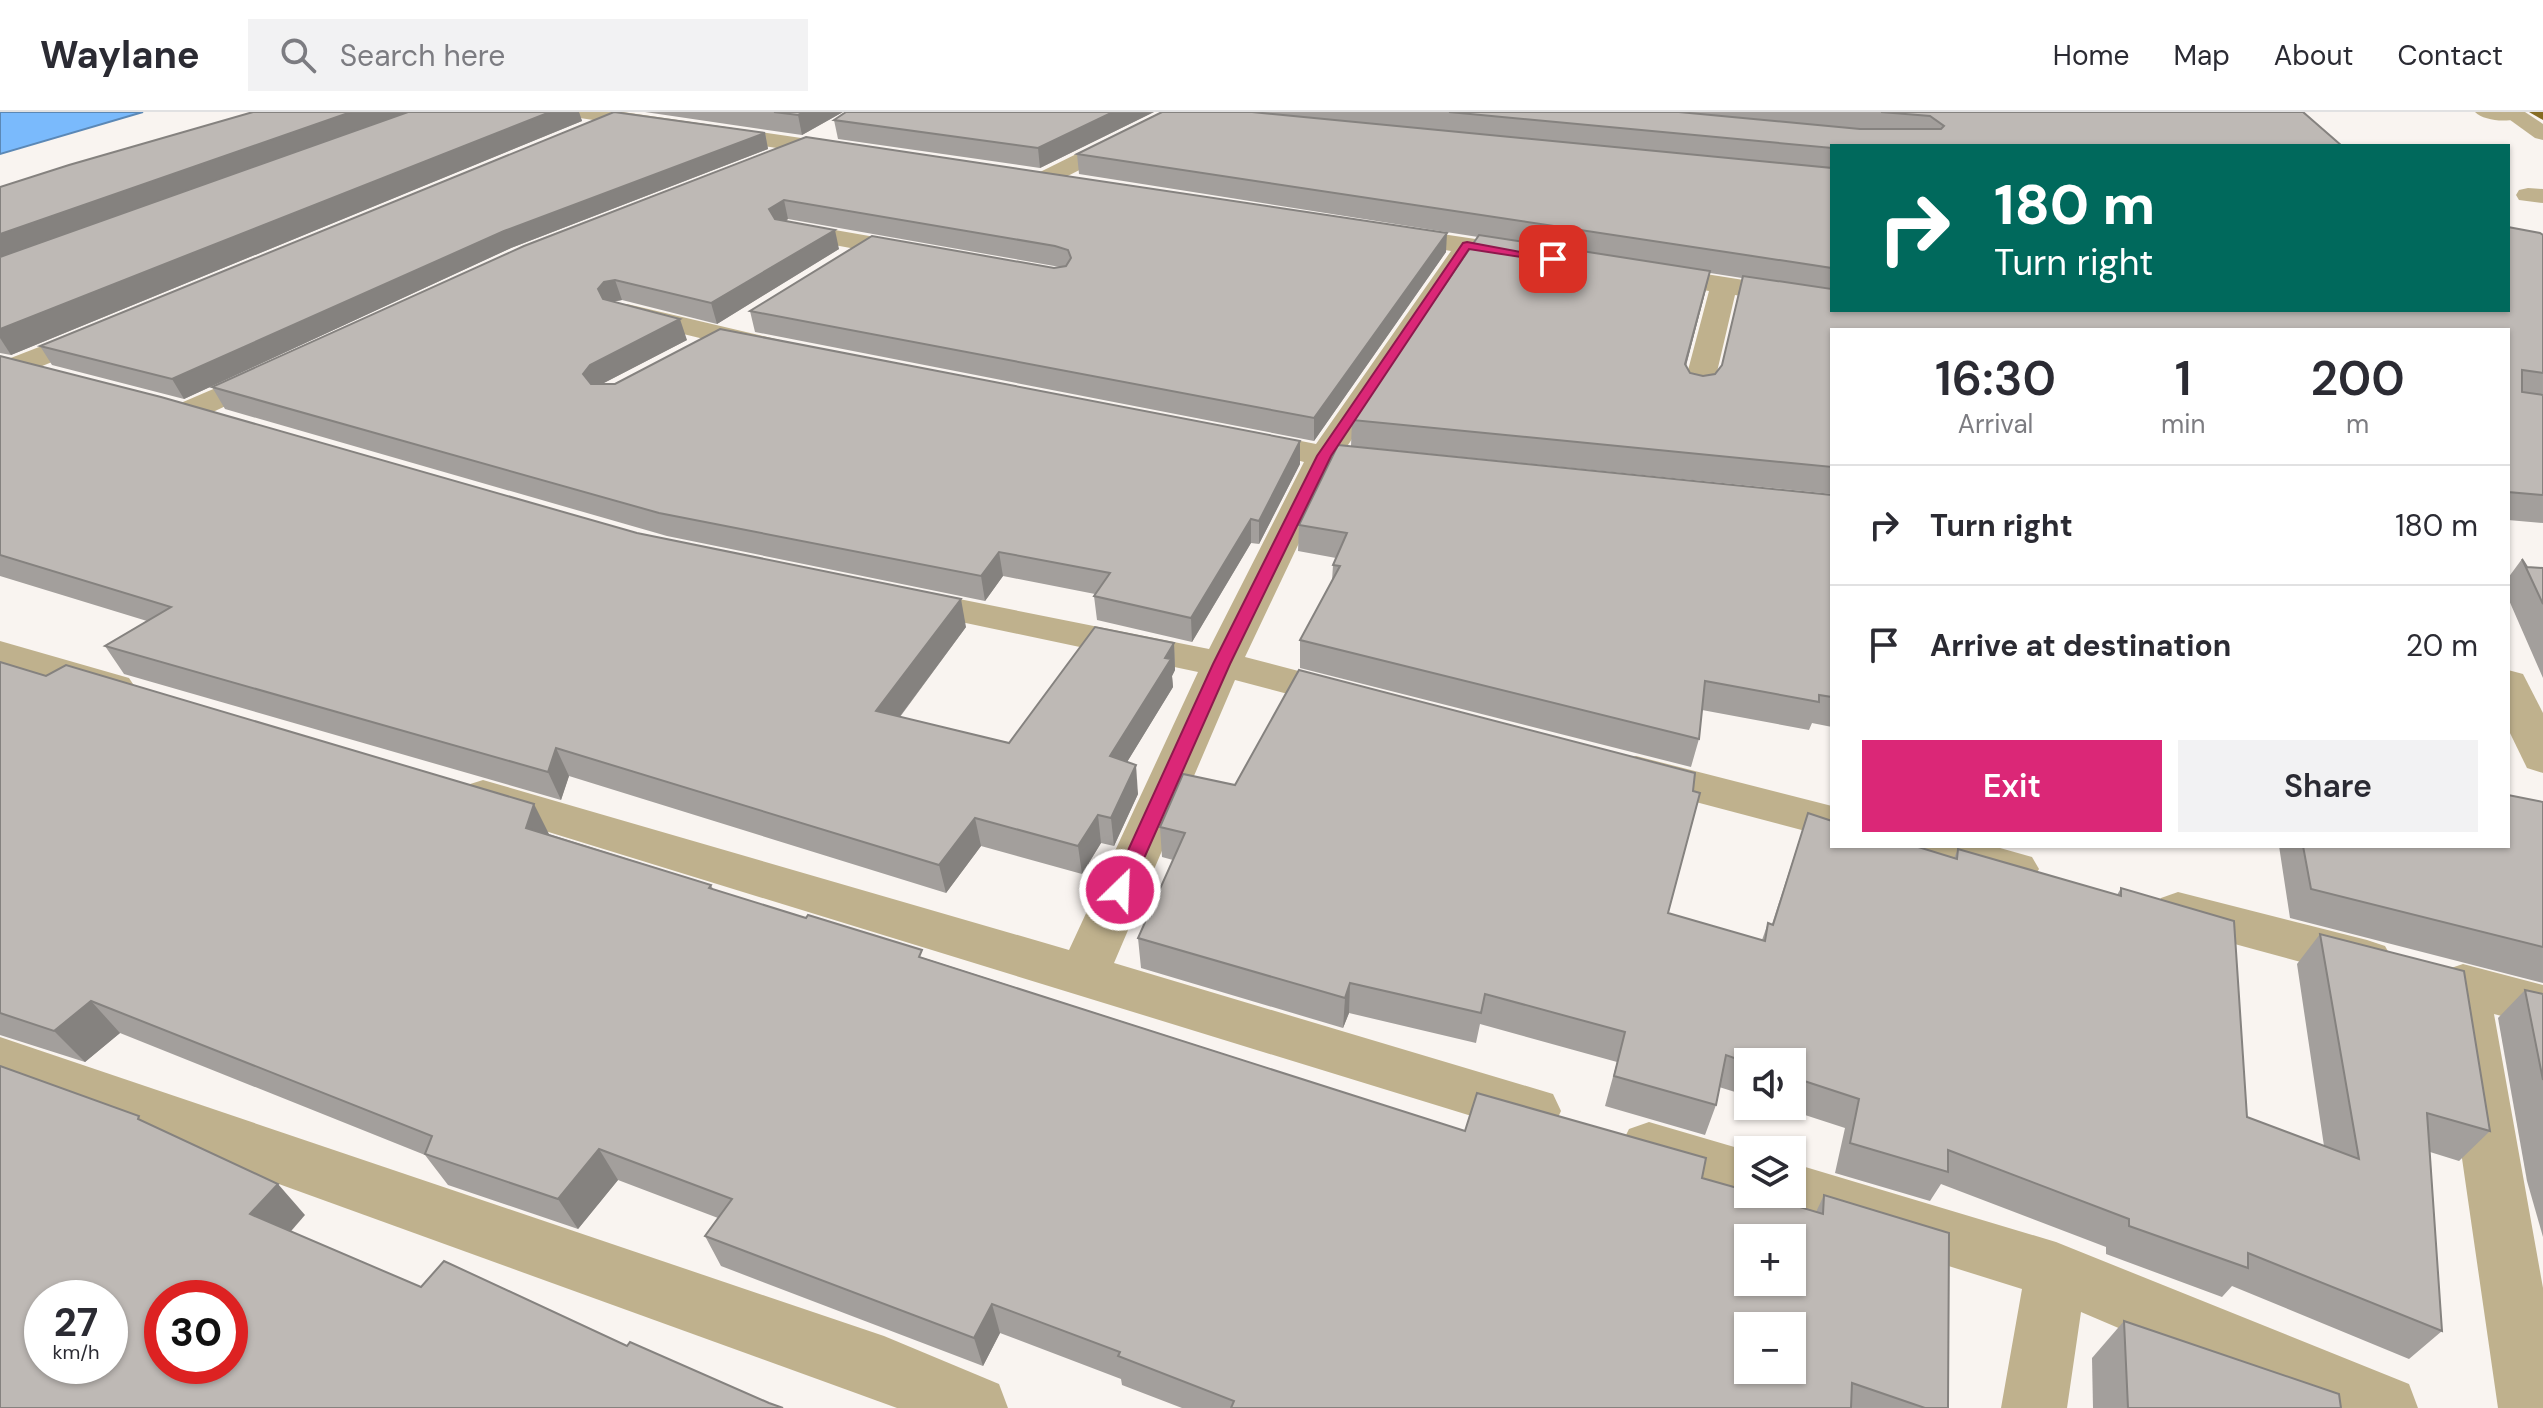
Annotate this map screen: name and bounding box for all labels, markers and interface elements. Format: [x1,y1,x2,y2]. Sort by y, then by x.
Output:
search box [248,19,808,91]
text: Waylane [40,30,200,80]
icon: search [276,33,320,77]
text: Search here [340,36,505,75]
text: Home [2053,37,2129,74]
text: Map [2173,37,2230,74]
text: About [2274,37,2353,74]
text: Contact [2397,37,2503,74]
text: 180 m [1994,168,2155,241]
icon: right [1862,176,1966,280]
pin [1519,225,1587,293]
icon: arrive [1531,237,1575,281]
text: Turn right [1994,239,2153,286]
text: 16:30 [1935,347,2056,410]
text: 1 [2175,347,2192,410]
text: 200 [2310,347,2405,410]
text: Arrival [1958,407,2033,441]
text: min [2161,407,2205,441]
text: m [2346,407,2369,441]
icon: right [1862,503,1906,547]
text: Turn right [1930,506,2073,545]
text: 180 m [2395,506,2478,545]
icon: arrive [1862,623,1906,667]
text: Arrive at destination [1930,626,2231,665]
text: 20 m [2406,626,2478,665]
button: Exit [1862,740,2162,832]
button: Share [2178,740,2478,832]
position arrow [1078,848,1162,932]
map controls [1734,1048,1806,1384]
button: sound [1734,1048,1806,1120]
button: layers [1734,1136,1806,1208]
button: + [1734,1224,1806,1296]
speed limit sign: 30 [144,1280,248,1384]
text: 27 [54,1296,98,1348]
button: − [1734,1312,1806,1384]
text: km/h [52,1339,100,1365]

